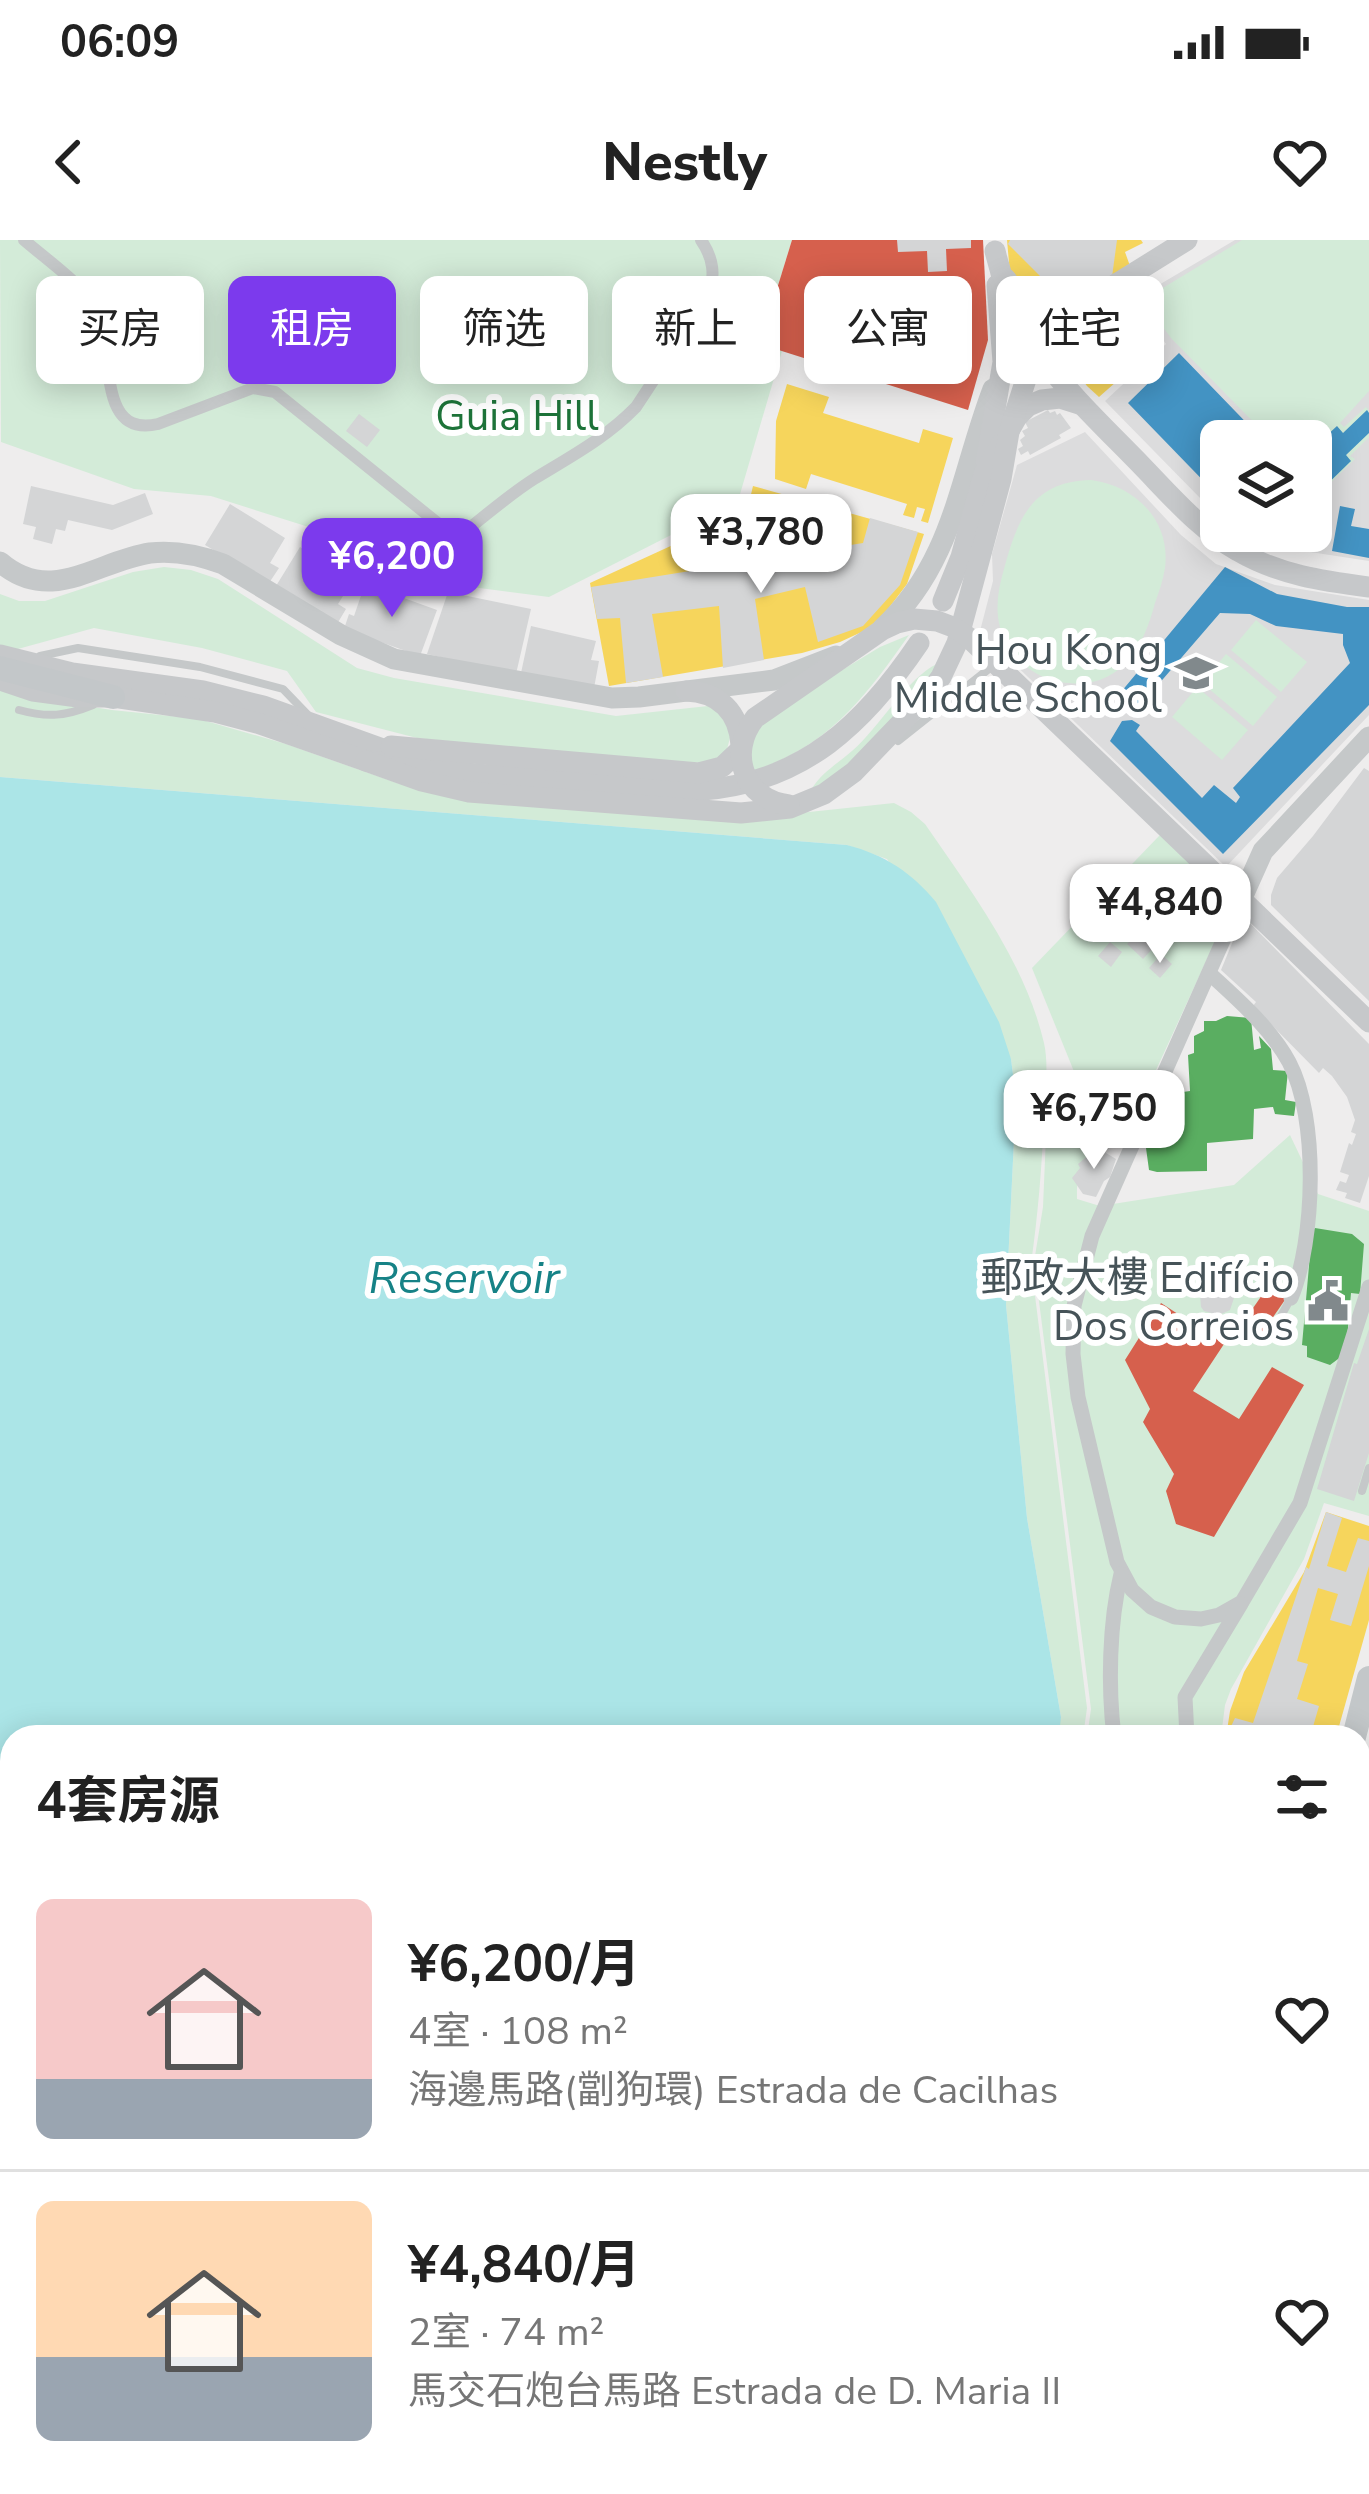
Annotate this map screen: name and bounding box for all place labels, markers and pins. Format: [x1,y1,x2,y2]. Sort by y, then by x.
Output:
pin: ¥3,780 [663,494,859,596]
pin: ¥6,200 [294,518,490,620]
place label: Hou Kong Middle School [894,622,1163,727]
school or university icon: Hou Kong Middle School [1173,650,1219,696]
pin: ¥4,840 [1062,864,1258,966]
pin: ¥6,750 [996,1070,1192,1172]
place label: 郵政大樓 Edifício Dos Correios [980,1250,1294,1355]
public building icon: 郵政大樓 Edifício Dos Correios [1305,1278,1351,1324]

